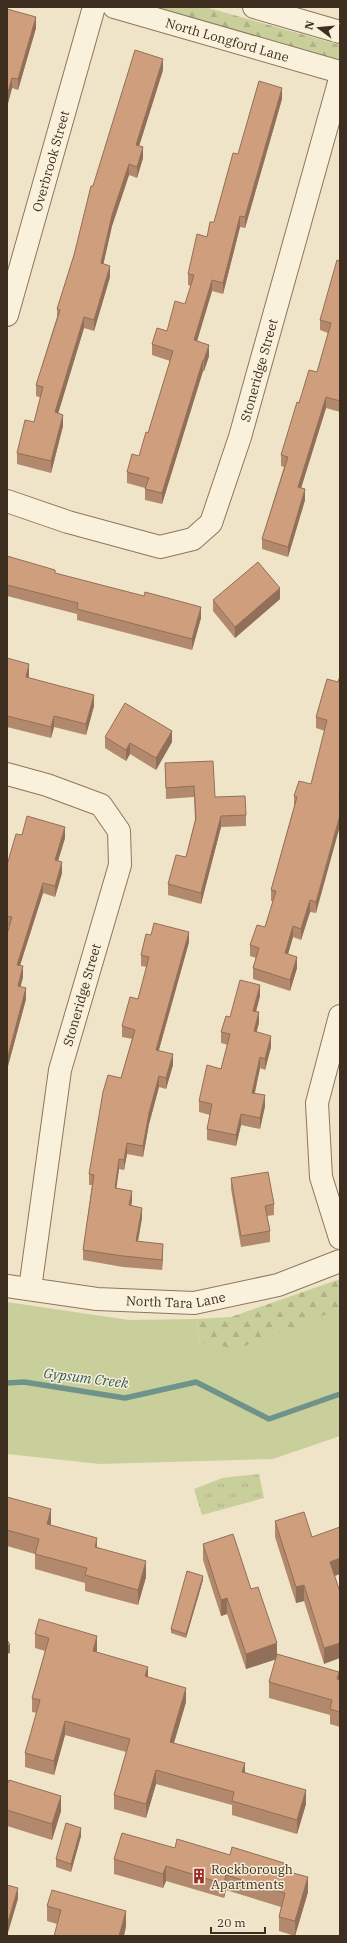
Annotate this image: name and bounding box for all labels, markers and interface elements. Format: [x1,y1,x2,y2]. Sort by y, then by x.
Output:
north arrow [299,8,339,48]
street label: North Longford Lane [164,14,291,65]
text: N [301,19,317,31]
street label: Overbrook Street [28,108,73,214]
street label: Stoneridge Street [236,316,281,424]
street label: Stoneridge Street [59,941,105,1048]
street label: North Tara Lane [126,1288,227,1312]
water label: Gypsum Creek [43,1364,130,1392]
place label: Rockborough Apartments [211,1861,293,1893]
building icon: Rockborough Apartments [190,1867,208,1885]
scale bar [211,1909,265,1935]
text: 20 m [217,1915,246,1930]

